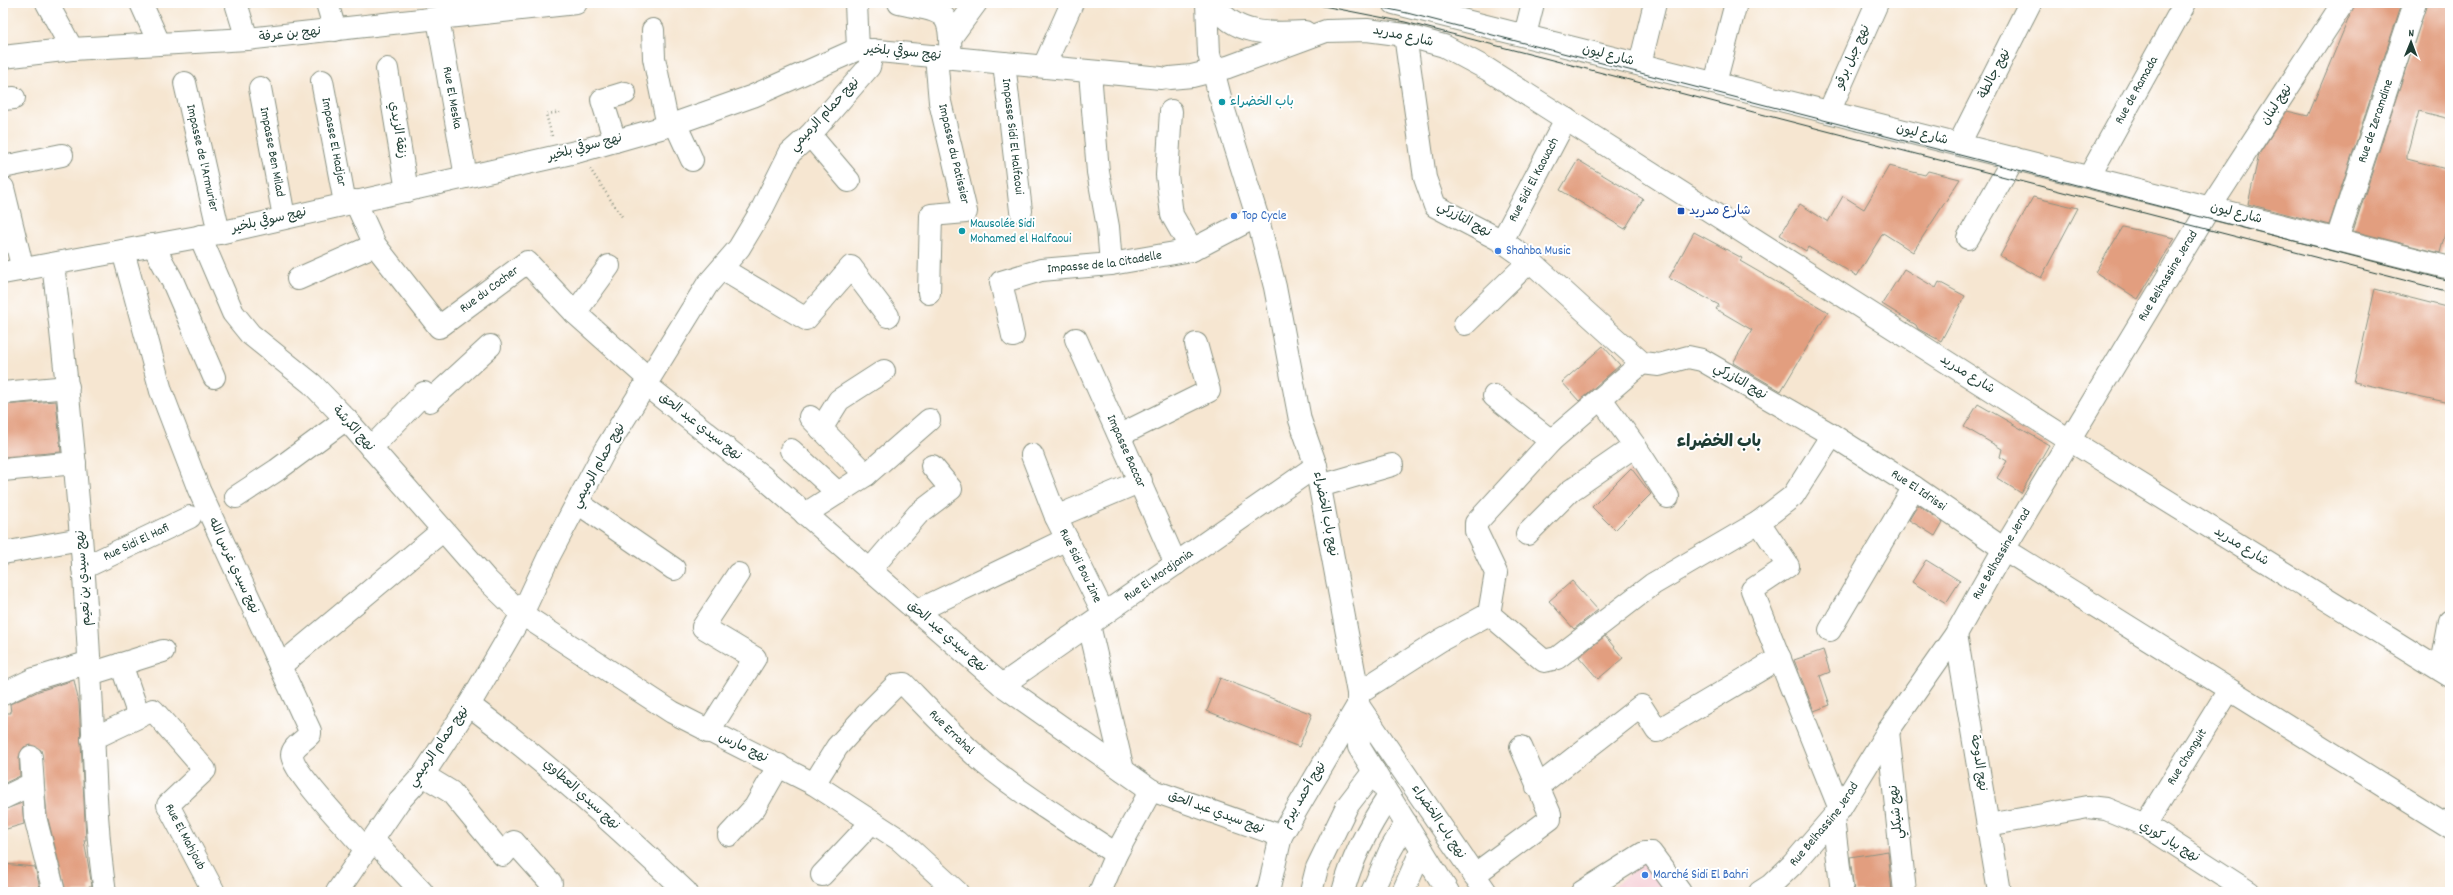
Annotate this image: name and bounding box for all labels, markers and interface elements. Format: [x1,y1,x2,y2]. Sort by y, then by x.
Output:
street label: شارع مدريد [1371,21,1435,53]
street label: نهج بن عرفة [258,22,322,48]
street label: نهج جبل برقو [1830,22,1876,93]
north arrow [2391,22,2431,62]
text: N [2408,26,2415,42]
street label: نهج سوقي بلخير [863,39,942,66]
street label: شارع ليون [1580,40,1636,72]
street label: نهج جالطة [1974,46,2016,102]
street label: Rue de Ramada [2110,52,2164,128]
street label: Rue El Meska [437,65,467,131]
street label: نهج حمام الرميمي [786,74,864,156]
street label: Impasse Sidi El Halfaoui [996,77,1029,196]
street label: Rue de Zeramdine [2353,77,2399,166]
street label: نهج لبنان [2257,81,2297,129]
place label: باب الخضراء [1230,93,1294,112]
street label: Impasse El Hadjar [316,96,351,188]
marker: باب الخضراء [1217,97,1227,107]
street label: زنقة الزيدي [383,100,411,160]
street label: Impasse du Patissier [932,102,974,206]
street label: Impasse de l'Armurier [181,103,223,214]
street label: Impasse Ben Milad [254,105,290,198]
street label: شارع ليون [1894,119,1950,151]
street label: نهج سوقي بلخير [544,128,625,167]
street label: Rue Sidi El Kaouach [1504,134,1564,226]
street label: نهج التازركي [1433,197,1495,243]
street label: شارع ليون [2208,198,2264,230]
street label: نهج سوقي بلخير [228,202,309,239]
place label: شارع مدريد [1689,202,1750,221]
marker: شارع مدريد [1676,206,1686,216]
place label: Top Cycle [1242,207,1287,226]
marker: Top Cycle [1229,211,1239,221]
place label: Mausolée Sidi Mohamed el Halfaoui [970,215,1072,249]
marker: Mausolée Sidi Mohamed el Halfaoui [957,226,967,236]
street label: Rue Belhassine Jerad [2133,227,2203,325]
place label: Shahba Music [1506,242,1571,261]
street label: Impasse de la Citadelle [1046,246,1163,279]
marker: Shahba Music [1493,246,1503,256]
street label: Rue du Cocher [456,261,523,318]
street label: شارع مدريد [1936,351,1998,399]
street label: نهج التازركي [1710,359,1770,405]
street label: نهج سيدي عبد الحق [654,388,746,466]
street label: نهج الكرشة [327,402,379,456]
street label: Impasse Baccar [1101,412,1151,491]
street label: نهج حمام الرميمي [568,420,630,512]
district label: باب الخضراء [1677,431,1761,455]
street label: Rue El Idrissi [1887,465,1951,516]
street label: نهج باب الخضراء [1307,470,1343,558]
street label: Rue Belhassine Jerad [1968,504,2036,603]
street label: نهج سيدي غرس الله [202,515,264,617]
street label: Rue Sidi El Hafi [100,519,172,566]
street label: شارع مدريد [2210,523,2272,571]
street label: Rue Sidi Bou Zine [1054,525,1107,606]
street label: نهج سيدي بن نعيم [71,529,97,627]
street label: Rue El Mordjania [1120,544,1198,607]
street label: نهج سيدي عبد الحق [903,597,991,677]
street label: نهج حمام الرميمي [404,703,474,791]
street label: Rue Errahal [924,705,978,759]
street label: Rue Changuit [2162,725,2212,789]
street label: نهج مارس [715,728,771,768]
street label: نهج الدوحة [1964,733,1992,793]
street label: نهج سيدي العطاوي [538,755,624,835]
street label: نهج أحمد بيرم [1277,758,1331,832]
street label: Rue Belhassine Jerad [1785,779,1864,871]
street label: نهج باب الخضراء [1406,781,1470,863]
street label: نهج شيكلي [1885,784,1909,840]
street label: نهج سيدي عبد الحق [1165,787,1267,839]
street label: Rue El Mahjoub [159,800,210,874]
street label: نهج بيار كوري [2135,816,2203,868]
place label: Marché Sidi El Bahri [1653,866,1749,885]
marker: Marché Sidi El Bahri [1640,870,1650,880]

